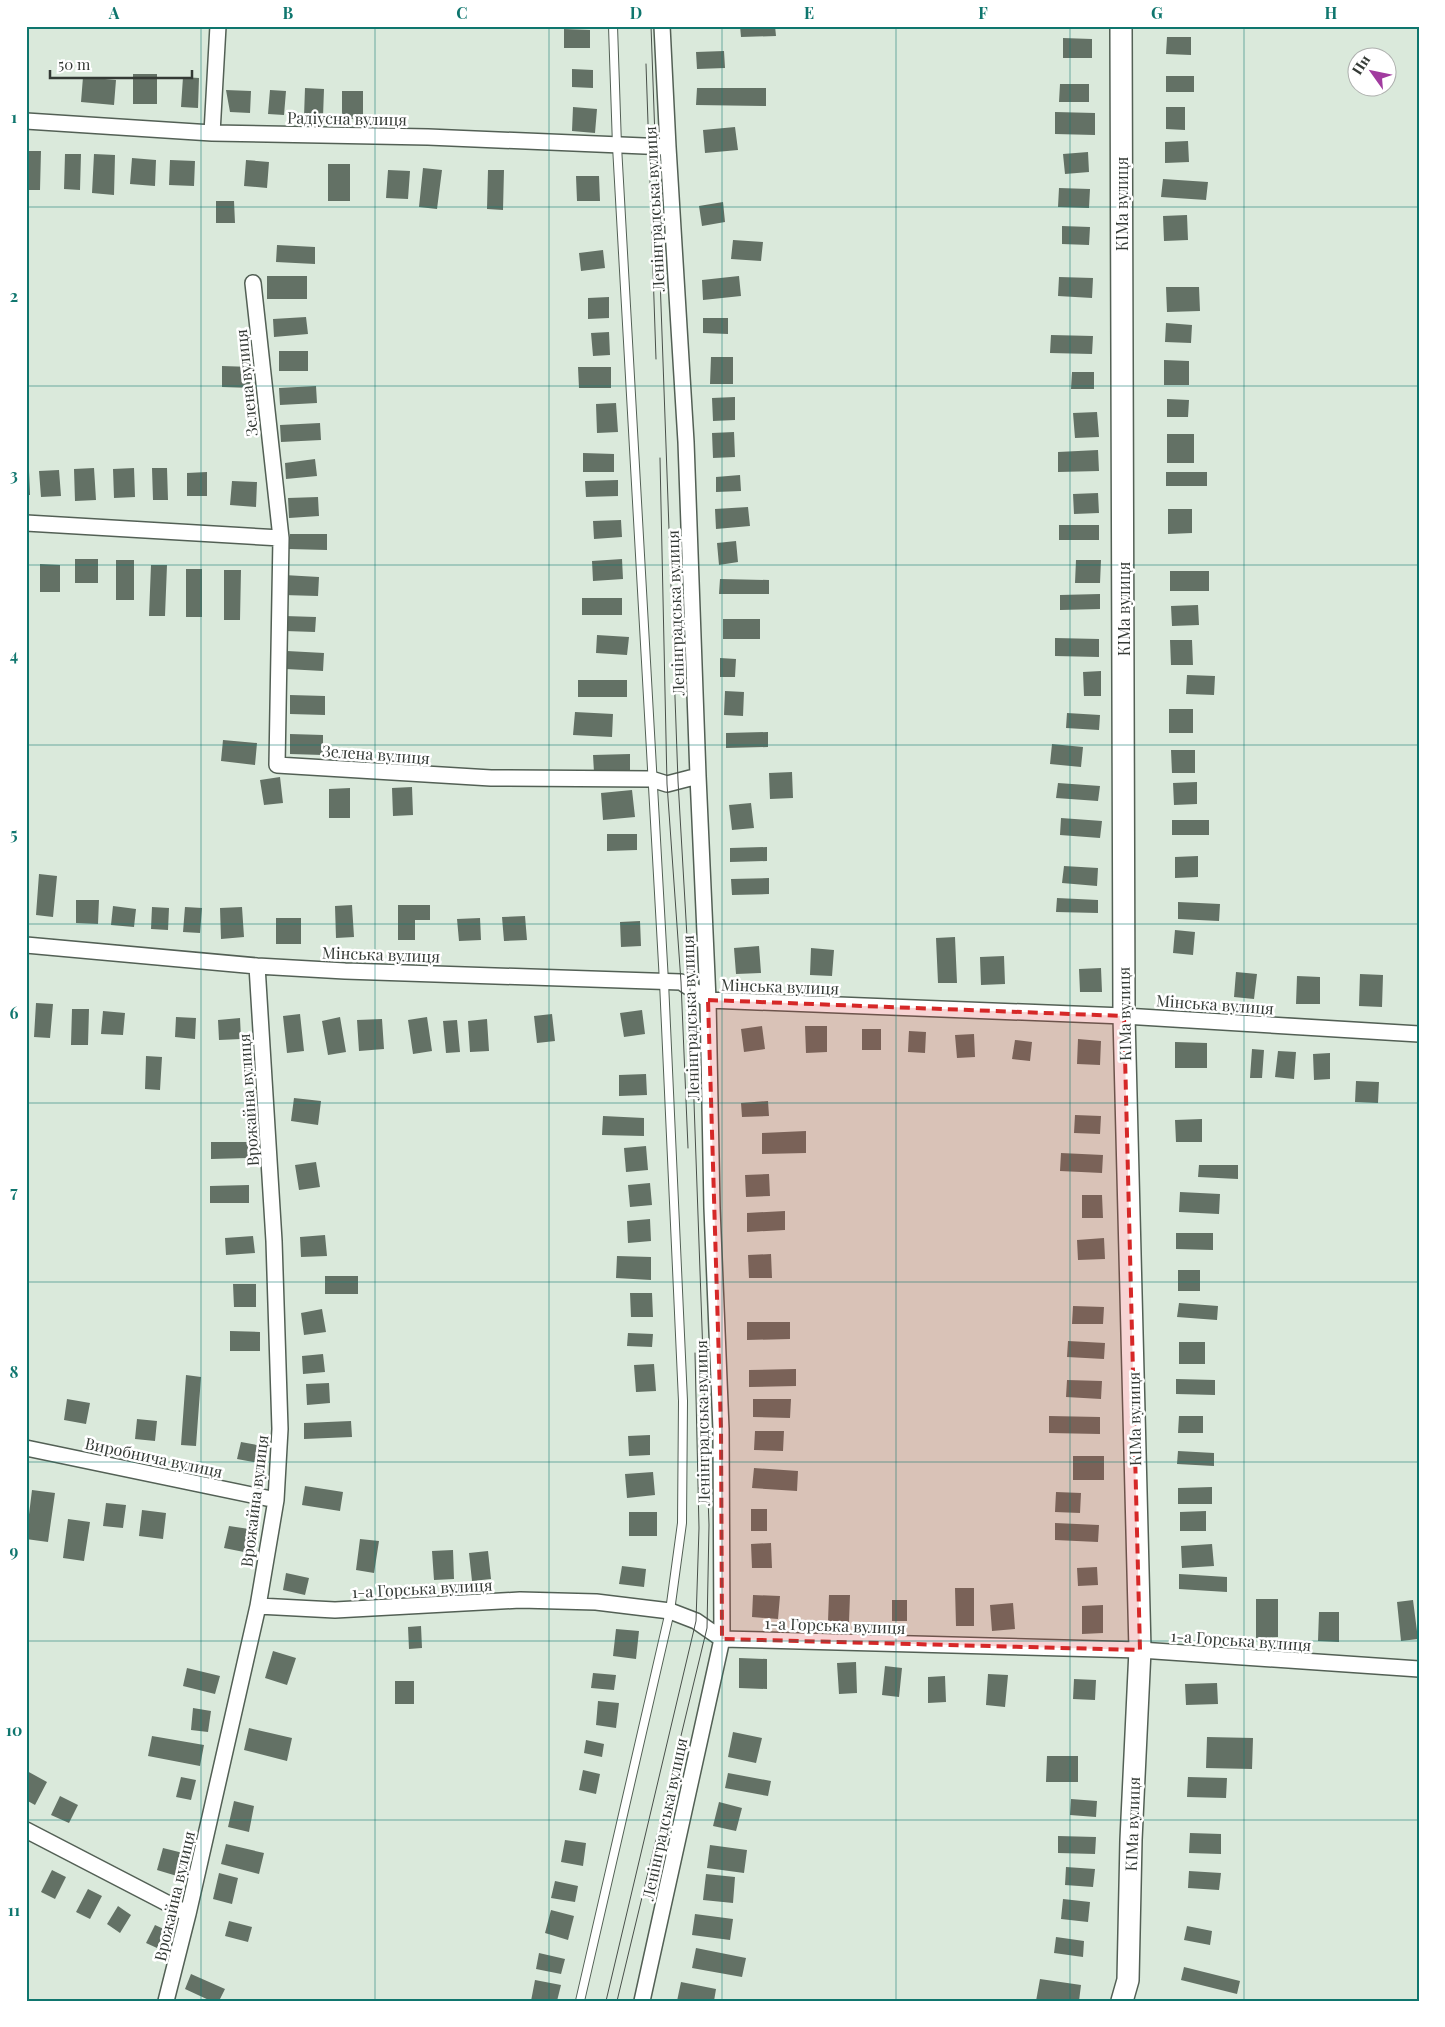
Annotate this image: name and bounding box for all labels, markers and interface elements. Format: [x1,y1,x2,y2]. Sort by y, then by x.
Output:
text: A [108,2,120,23]
text: B [283,2,294,23]
text: C [456,2,468,23]
text: D [630,2,642,23]
text: E [804,2,814,23]
text: F [978,2,988,23]
text: G [1151,2,1163,23]
text: H [1325,2,1338,23]
scale bar [50,48,192,80]
north arrow [1348,48,1398,98]
text: Пн [1347,51,1374,78]
text: 50 m [58,54,91,74]
text: 1 [11,106,17,127]
street label: Радіусна вулиця [287,106,408,130]
street label: Ленінградська вулиця [639,125,669,293]
street label: КІМа вулиця [1111,156,1132,251]
text: 2 [10,285,18,306]
street label: Зелена вулиця [230,328,262,438]
text: 3 [10,464,18,485]
street label: Ленінградська вулиця [662,529,688,697]
street label: КІМа вулиця [1113,561,1134,656]
text: 4 [10,644,18,665]
street label: Зелена вулиця [322,740,431,768]
text: 5 [10,823,18,844]
street label: Ленінградська вулиця [677,934,703,1102]
street label: Мінська вулиця [322,941,441,967]
street label: КІМа вулиця [1113,966,1135,1061]
street label: Мінська вулиця [721,973,840,999]
street label: Мінська вулиця [1155,989,1275,1019]
text: 6 [10,1002,19,1023]
street label: Врожайна вулиця [233,1033,263,1167]
text: 7 [10,1181,18,1202]
street label: Ленінградська вулиця [690,1340,714,1507]
text: 8 [10,1361,19,1382]
street label: КІМа вулиця [1123,1371,1145,1466]
street label: Виробнича вулиця [83,1432,225,1482]
street label: Врожайна вулиця [235,1433,273,1568]
text: 9 [10,1540,19,1561]
street label: 1-а Горська вулиця [351,1574,493,1602]
street label: 1-а Горська вулиця [764,1612,906,1638]
street label: 1-а Горська вулиця [1170,1625,1312,1655]
text: 10 [6,1719,22,1740]
street label: Ленінградська вулиця [636,1735,692,1903]
street label: КІМа вулиця [1120,1776,1144,1872]
street label: Врожайна вулиця [149,1828,199,1963]
text: 11 [8,1899,20,1920]

